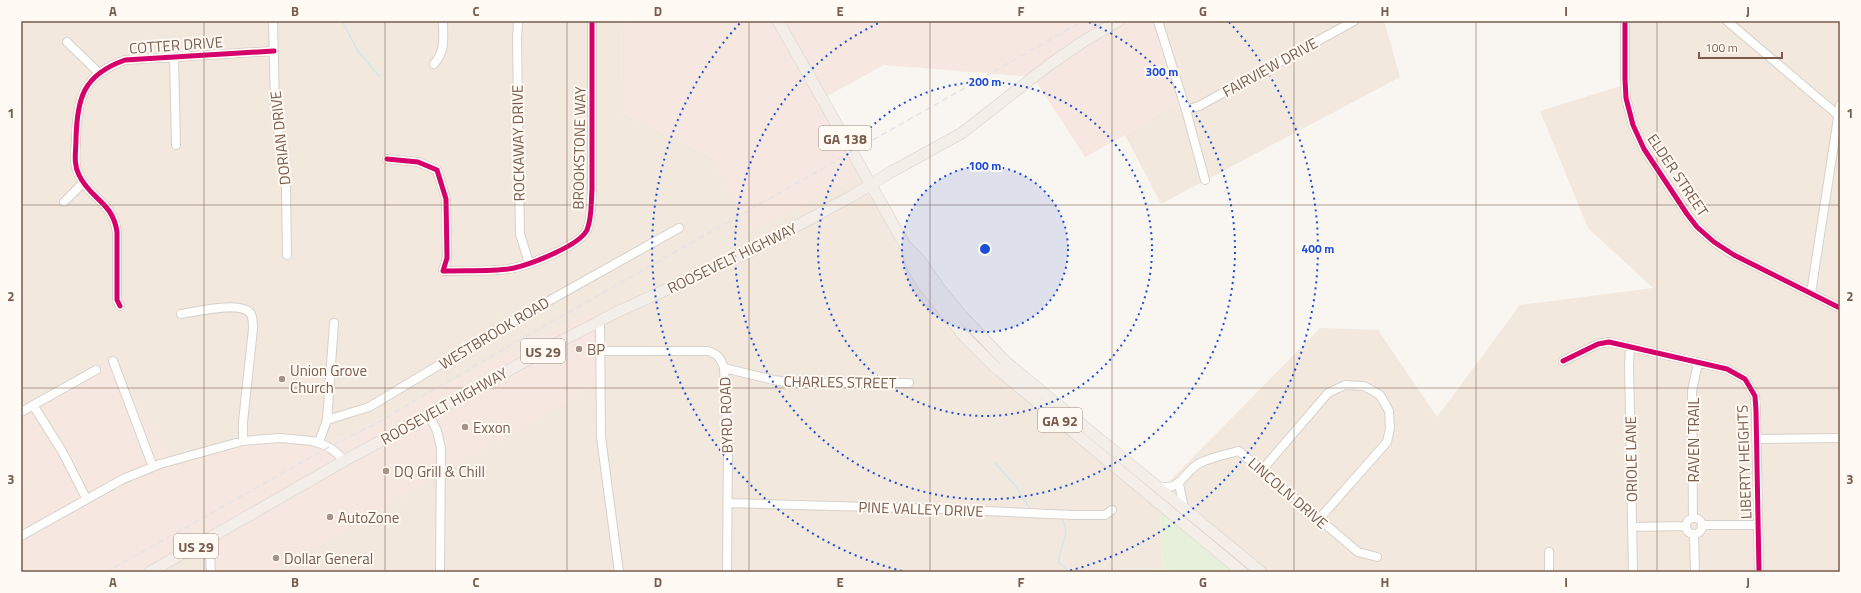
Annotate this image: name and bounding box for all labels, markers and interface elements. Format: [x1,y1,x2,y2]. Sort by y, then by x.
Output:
text: A [109,1,117,21]
text: B [291,1,299,21]
text: C [472,1,480,21]
text: D [654,1,662,21]
text: E [836,1,844,21]
text: F [1018,1,1025,21]
text: G [1199,1,1207,21]
text: H [1381,1,1389,21]
text: I [1564,1,1568,21]
text: J [1746,1,1750,21]
street label: COTTER DRIVE [128,30,224,60]
street label: FAIRVIEW DRIVE [1218,31,1322,103]
scale bar [1699,34,1782,60]
text: 100 m [1705,38,1738,57]
text: 300 m [1146,62,1178,81]
text: 200 m [969,72,1001,91]
street label: ROCKAWAY DRIVE [505,84,531,202]
street label: BROOKSTONE WAY [566,86,592,210]
street label: DORIAN DRIVE [264,90,296,186]
text: 1 [7,103,15,123]
text: 1 [1846,103,1854,123]
road number: GA 138 [819,126,871,150]
street label: ELDER STREET [1642,129,1714,221]
text: 100 m [969,156,1001,175]
street label: ROOSEVELT HIGHWAY [663,217,801,299]
text: 400 m [1302,239,1334,258]
centre of rings [978,242,992,256]
text: 2 [7,286,15,306]
text: 2 [1846,286,1854,306]
street label: WESTBROOK ROAD [434,291,554,375]
place label: BP [587,338,605,361]
road number: US 29 [521,339,565,363]
marker: BP [574,344,584,354]
place label: Union Grove Church [290,359,367,399]
street label: ROOSEVELT HIGHWAY [376,362,512,450]
street label: CHARLES STREET [783,370,897,394]
marker: Union Grove Church [277,374,287,384]
street label: BYRD ROAD [713,376,739,454]
street label: RAVEN TRAIL [1682,398,1705,482]
street label: LIBERTY HEIGHTS [1731,405,1757,519]
road number: GA 92 [1038,408,1082,432]
place label: Exxon [473,416,511,439]
street label: ORIOLE LANE [1619,416,1643,502]
marker: Exxon [460,422,470,432]
street label: LINCOLN DRIVE [1243,452,1333,534]
place label: DQ Grill & Chill [394,460,485,483]
marker: DQ Grill & Chill [381,466,391,476]
text: 3 [7,469,15,489]
text: 3 [1846,469,1854,489]
street label: PINE VALLEY DRIVE [858,495,984,523]
place label: AutoZone [338,506,399,529]
marker: AutoZone [325,512,335,522]
road number: US 29 [174,534,218,558]
place label: Dollar General [284,547,373,570]
marker: Dollar General [271,553,281,563]
text: A [109,572,117,592]
text: B [291,572,299,592]
text: C [472,572,480,592]
text: D [654,572,662,592]
text: E [836,572,844,592]
text: F [1018,572,1025,592]
text: G [1199,572,1207,592]
text: H [1381,572,1389,592]
text: I [1564,572,1568,592]
text: J [1746,572,1750,592]

